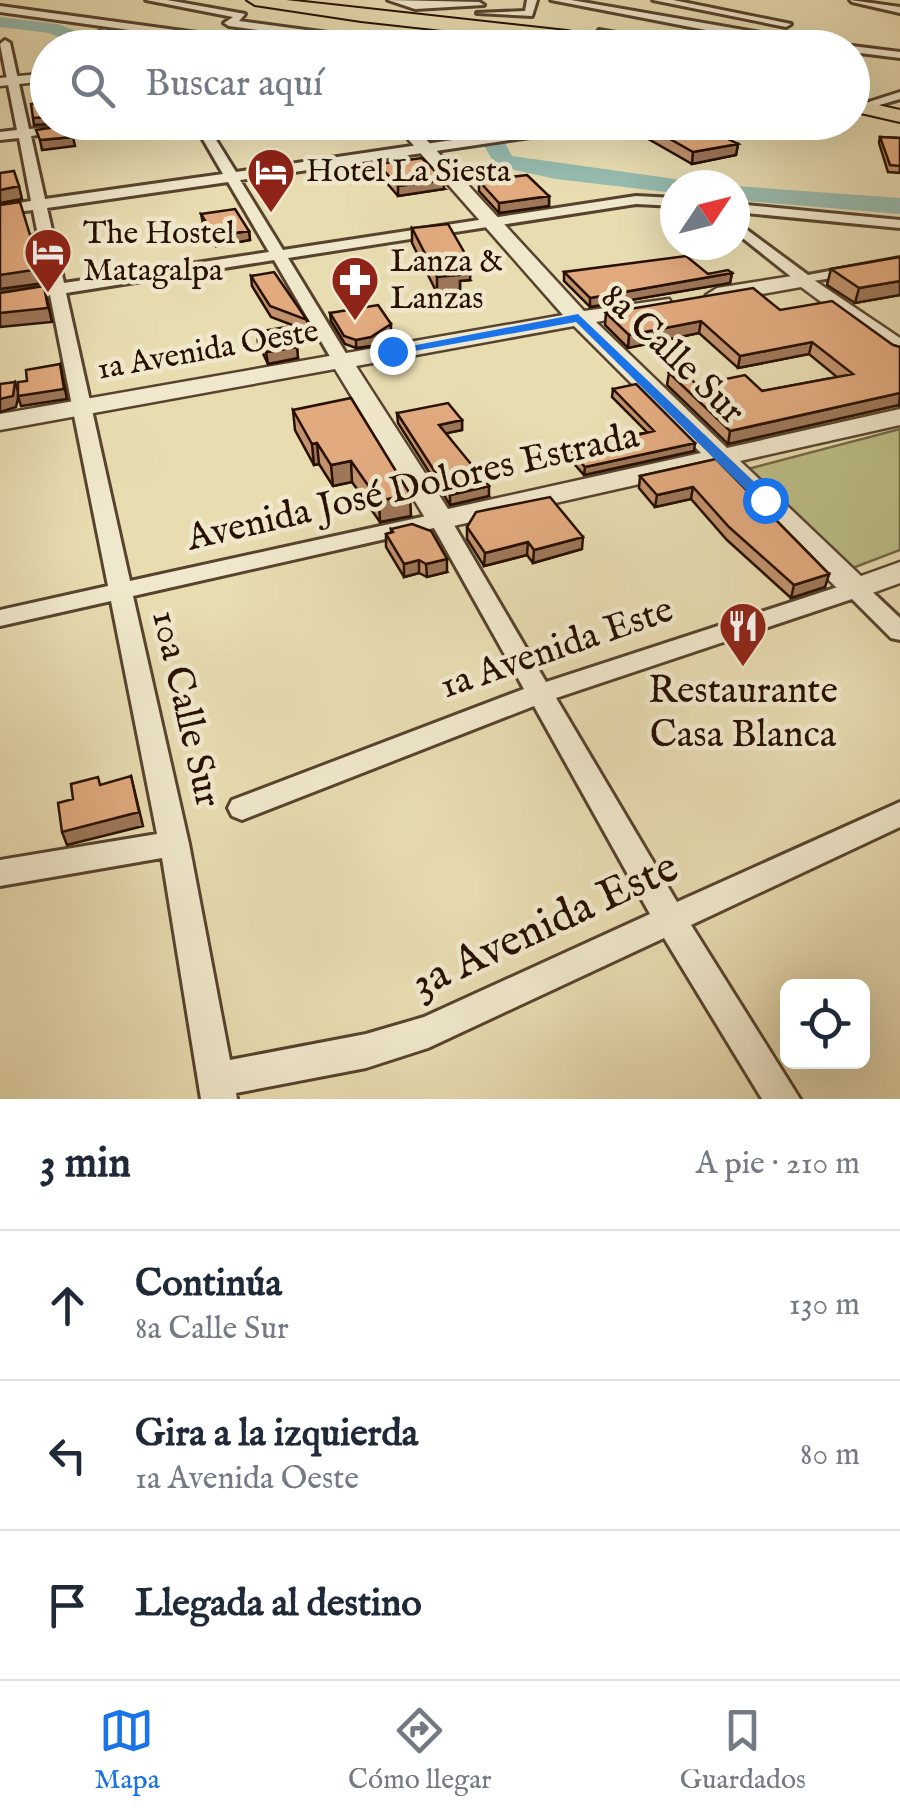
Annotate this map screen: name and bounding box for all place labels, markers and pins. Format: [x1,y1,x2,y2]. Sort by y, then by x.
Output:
hotel icon: Hotel La Siesta [245,146,297,214]
place label: Hotel La Siesta [306,152,511,193]
place label: The Hostel Matagalpa [83,214,235,292]
hotel icon: The Hostel Matagalpa [22,226,74,294]
place label: Lanza & Lanzas [390,242,503,320]
pharmacy icon: Lanza & Lanzas [329,254,381,322]
restaurant icon: Restaurante Casa Blanca [717,600,769,668]
place label: Restaurante Casa Blanca [648,668,838,760]

